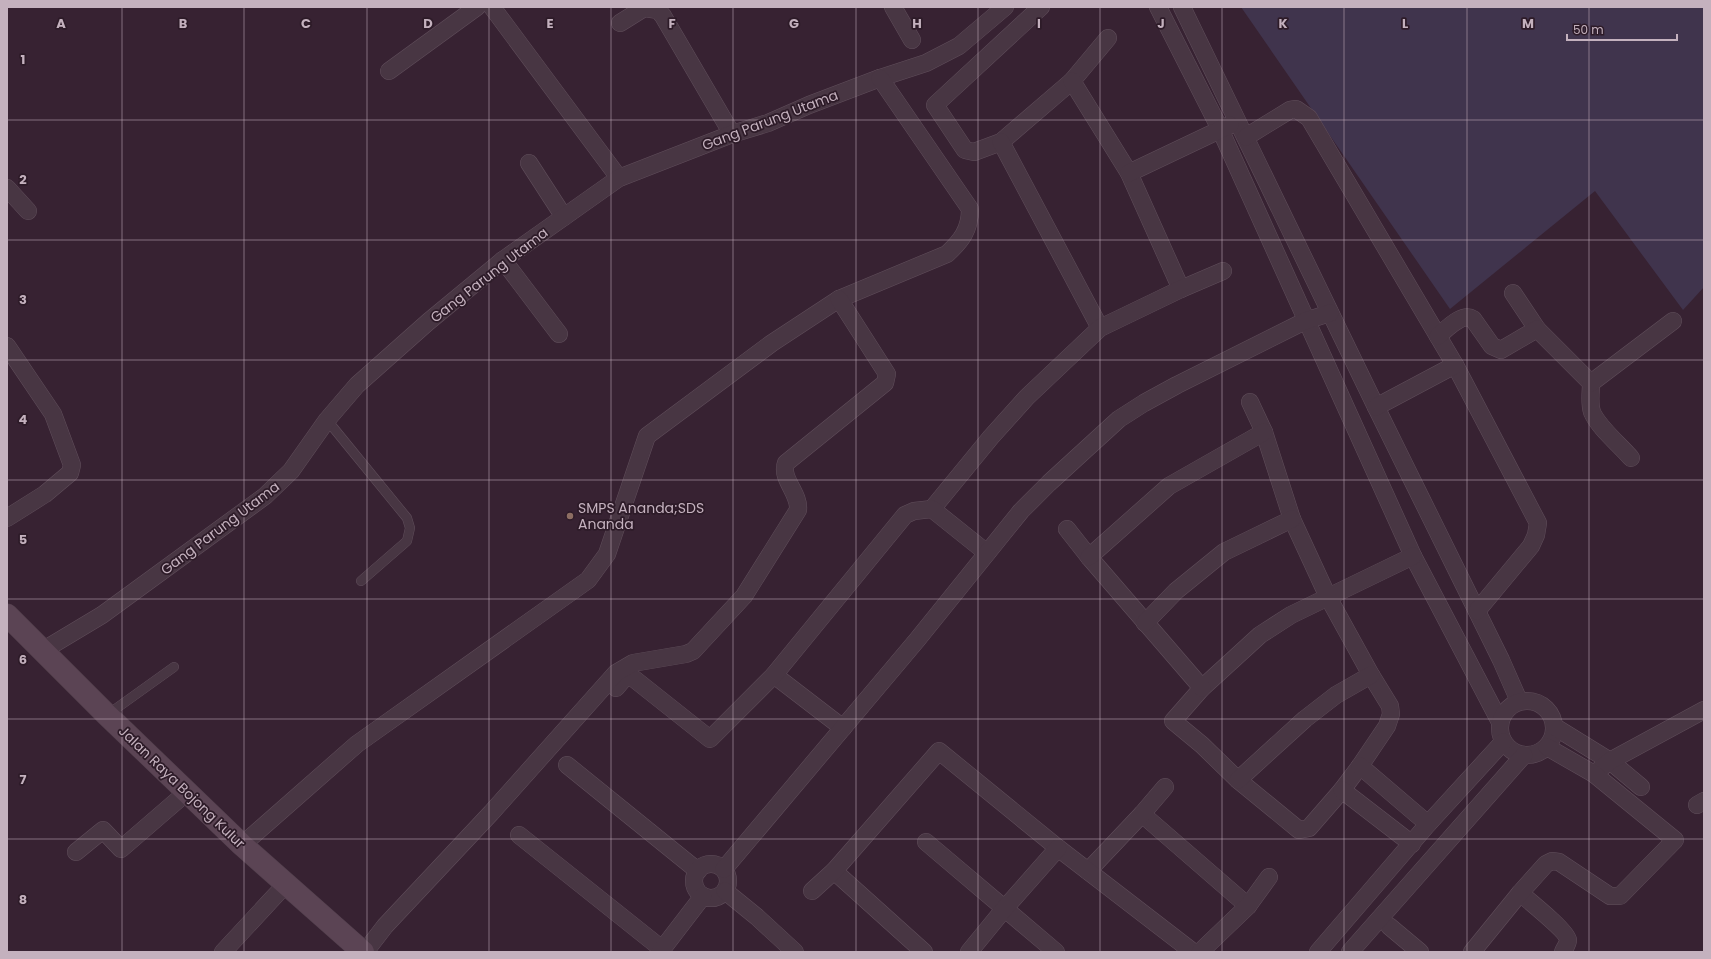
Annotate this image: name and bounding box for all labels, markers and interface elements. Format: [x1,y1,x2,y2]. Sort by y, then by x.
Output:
text: A [56,14,66,33]
text: B [179,14,188,33]
text: C [301,14,311,33]
text: D [423,14,433,33]
text: E [546,14,554,33]
text: F [668,14,676,33]
text: G [789,14,799,33]
text: H [912,14,922,33]
text: I [1037,14,1041,33]
text: J [1157,14,1165,33]
text: K [1278,14,1288,33]
text: L [1402,14,1408,33]
text: M [1522,14,1534,33]
scale bar [1567,16,1677,42]
text: 50 m [1573,21,1604,38]
text: 1 [21,50,25,69]
street label: Gang Parung Utama [699,85,841,155]
text: 2 [19,170,27,189]
street label: Gang Parung Utama [426,223,552,327]
text: 3 [19,290,27,309]
text: 4 [19,410,28,429]
street label: Gang Parung Utama [156,477,284,579]
place label: SMPS Ananda;SDS Ananda [578,498,704,534]
marker: SMPS Ananda;SDS Ananda [565,511,575,521]
text: 5 [19,530,27,549]
text: 6 [19,650,27,669]
street label: Jalan Raya Bojong Kulur [114,721,250,853]
text: 7 [20,770,27,789]
text: 8 [19,890,27,909]

